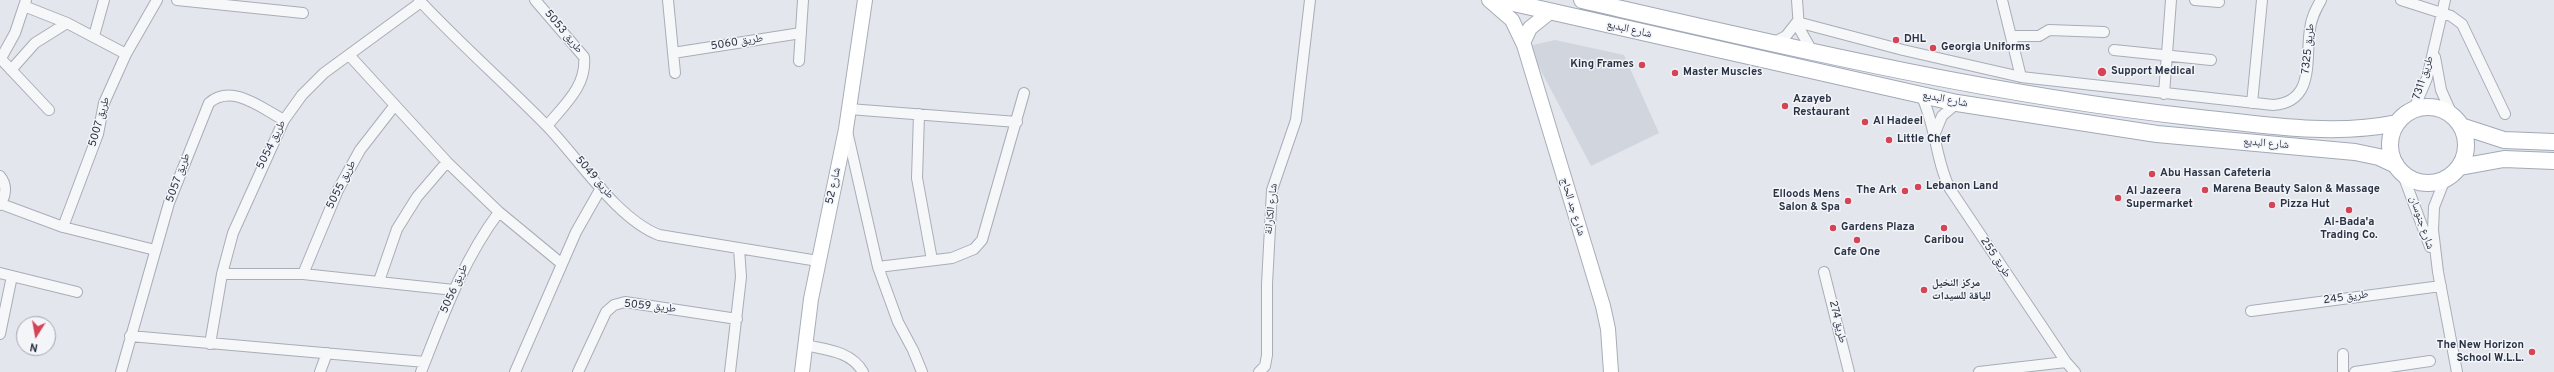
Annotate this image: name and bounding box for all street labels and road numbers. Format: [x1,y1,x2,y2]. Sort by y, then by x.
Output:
street label: طريق 5053 [541,8,585,56]
street label: شارع البديع [1605,18,1653,42]
street label: طريق 7325 [2300,23,2318,75]
street label: طريق 5060 [710,32,764,54]
street label: طريق 7311 [2411,54,2437,102]
street label: شارع البديع [1921,89,1969,111]
street label: طريق 5007 [87,95,113,149]
street label: طريق 5054 [254,118,290,172]
street label: شارع البديع [2243,135,2289,153]
street label: طريق 5057 [164,152,194,204]
street label: طريق 5049 [572,154,616,202]
street label: طريق 5055 [324,159,360,211]
street label: شارع 52 [824,167,844,205]
street label: شارع جد الحاج [1557,176,1587,238]
street label: شارع الكارانة [1263,183,1281,235]
street label: شارع جنوسان [2406,195,2436,251]
street label: طريق 255 [1977,235,2013,281]
street label: طريق 5056 [438,262,472,316]
street label: طريق 245 [2323,288,2369,308]
street label: طريق 5059 [623,298,677,316]
street label: طريق 274 [1825,299,1849,345]

